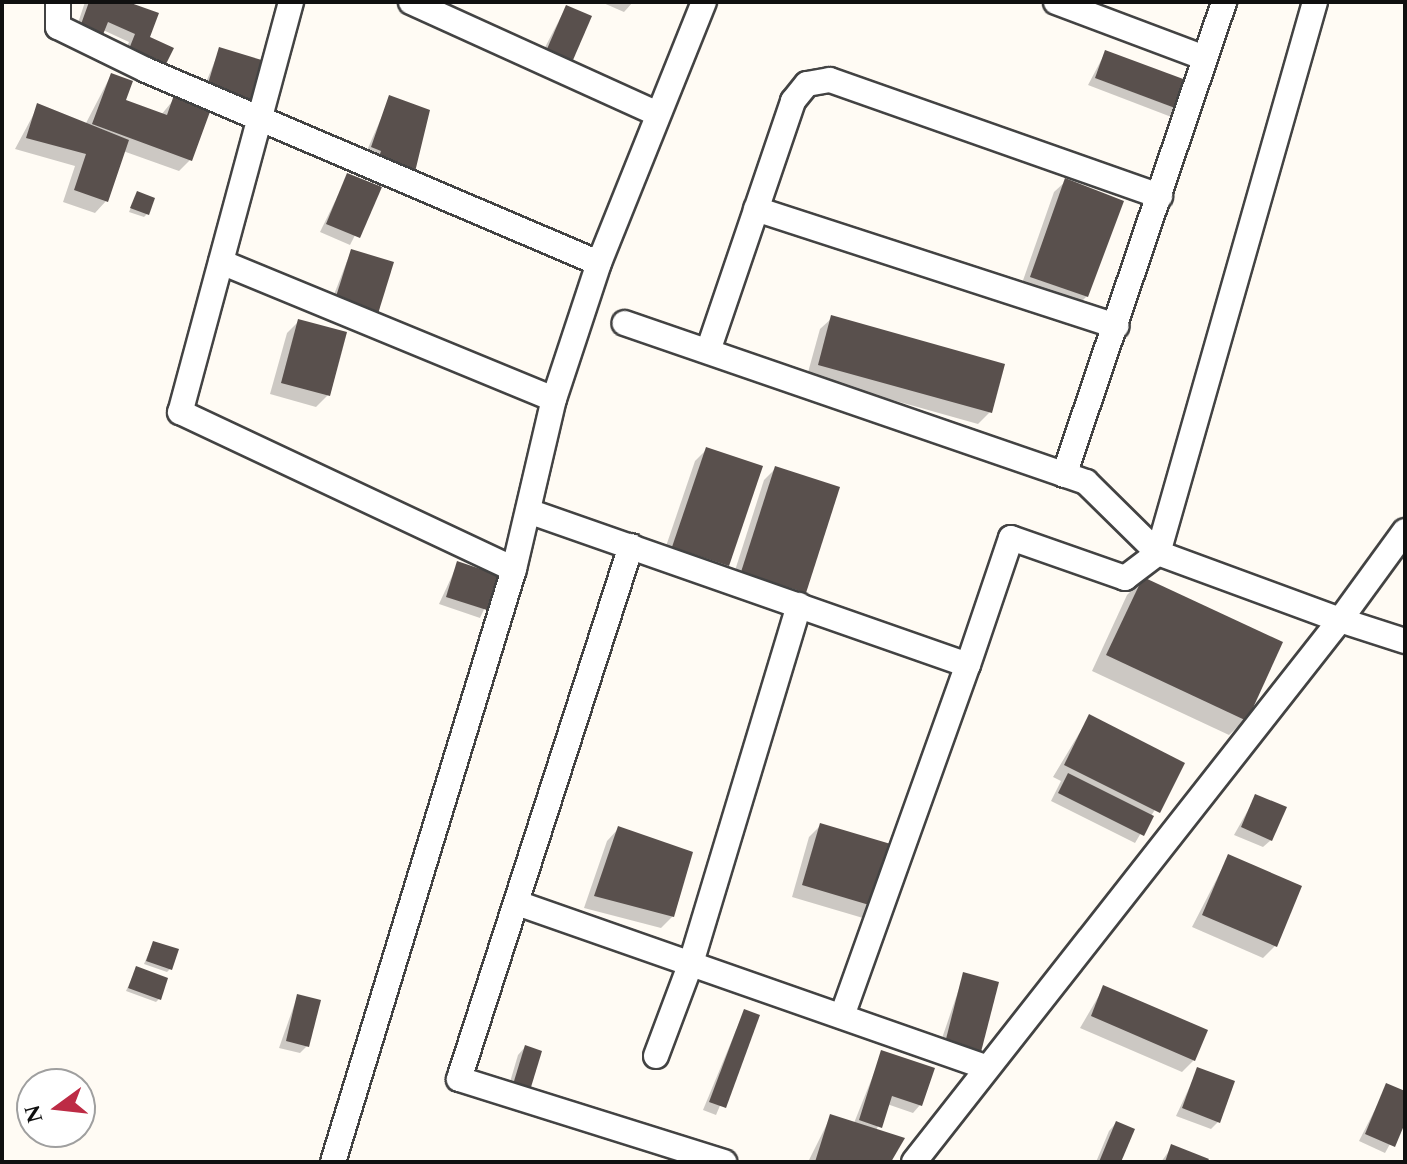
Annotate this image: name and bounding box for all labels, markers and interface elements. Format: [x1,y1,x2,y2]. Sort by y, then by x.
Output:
north arrow [16,1068,96,1148]
text: N [16,1101,53,1127]

